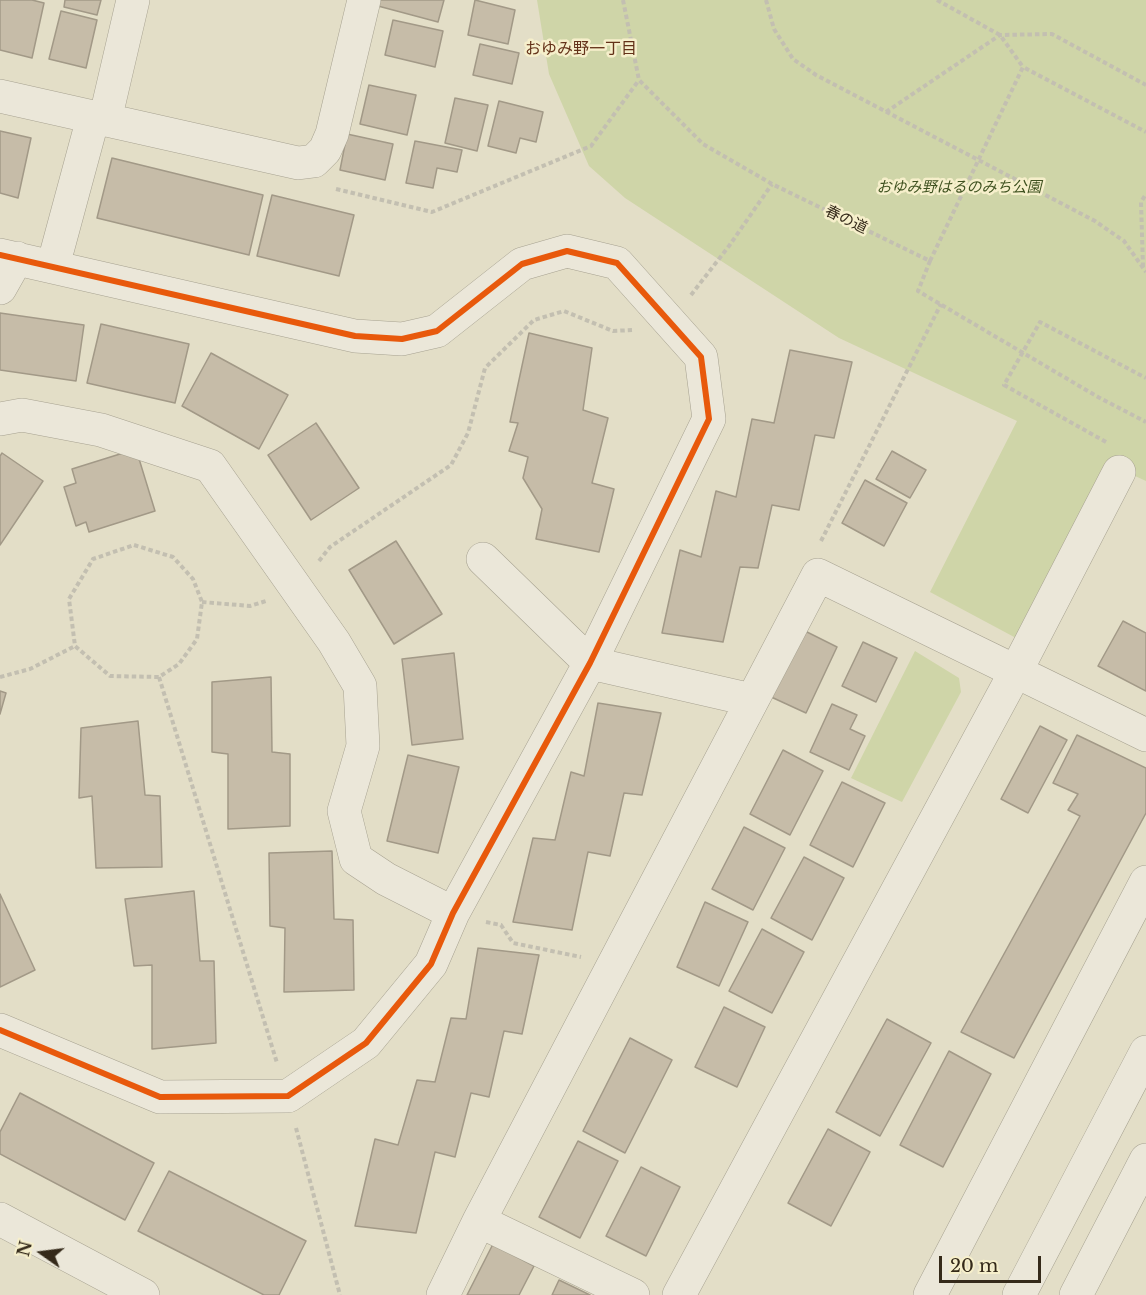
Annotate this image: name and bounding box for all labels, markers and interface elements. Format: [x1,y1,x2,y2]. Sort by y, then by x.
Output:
district label: おゆみ野一丁目 [525,39,637,59]
park label: おゆみ野はるのみち公園 [877,179,1041,197]
street label: 春の道 [822,202,870,238]
north arrow [12,1223,72,1283]
text: N [13,1239,36,1258]
scale bar [942,1244,1044,1282]
text: 20 m [950,1255,998,1277]

